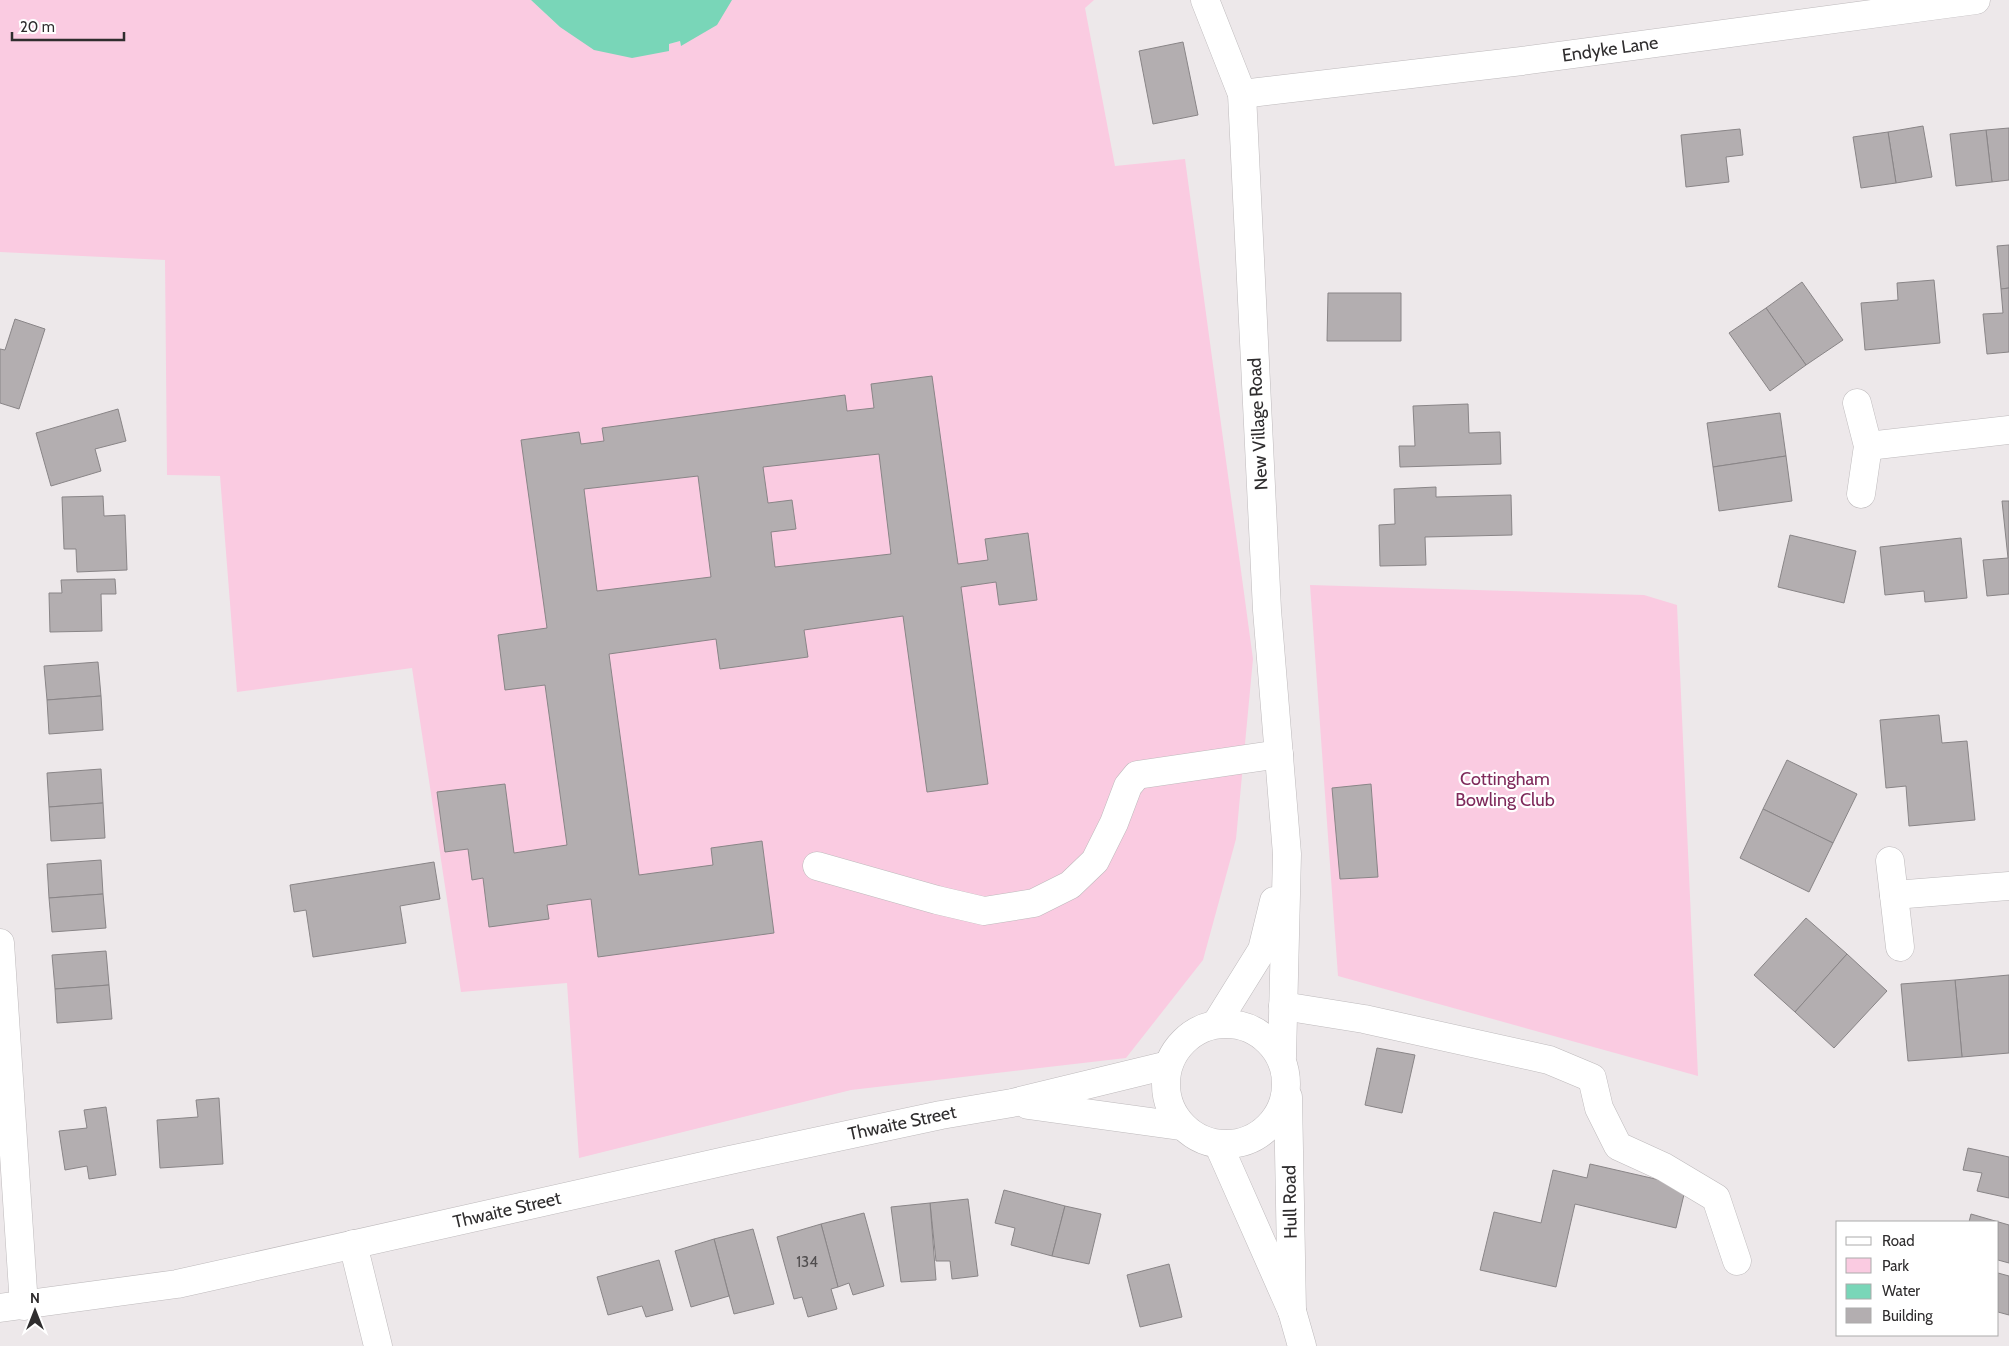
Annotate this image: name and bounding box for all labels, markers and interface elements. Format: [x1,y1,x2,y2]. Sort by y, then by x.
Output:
scale bar [12,10,125,42]
text: 20 m [20,18,55,36]
street label: Endyke Lane [1561,31,1659,67]
street label: New Village Road [1244,357,1272,491]
park label: Cottingham Bowling Club [1455,768,1555,811]
street label: Thwaite Street [846,1101,958,1145]
street label: Hull Road [1278,1165,1302,1239]
street label: Thwaite Street [451,1187,563,1233]
legend [1836,1221,1999,1336]
text: Road [1882,1232,1915,1250]
house number: 134 [796,1253,818,1271]
text: Park [1882,1257,1909,1275]
text: Water [1882,1282,1920,1300]
north arrow [10,1286,60,1336]
text: N [30,1289,40,1307]
text: Building [1882,1307,1933,1325]

